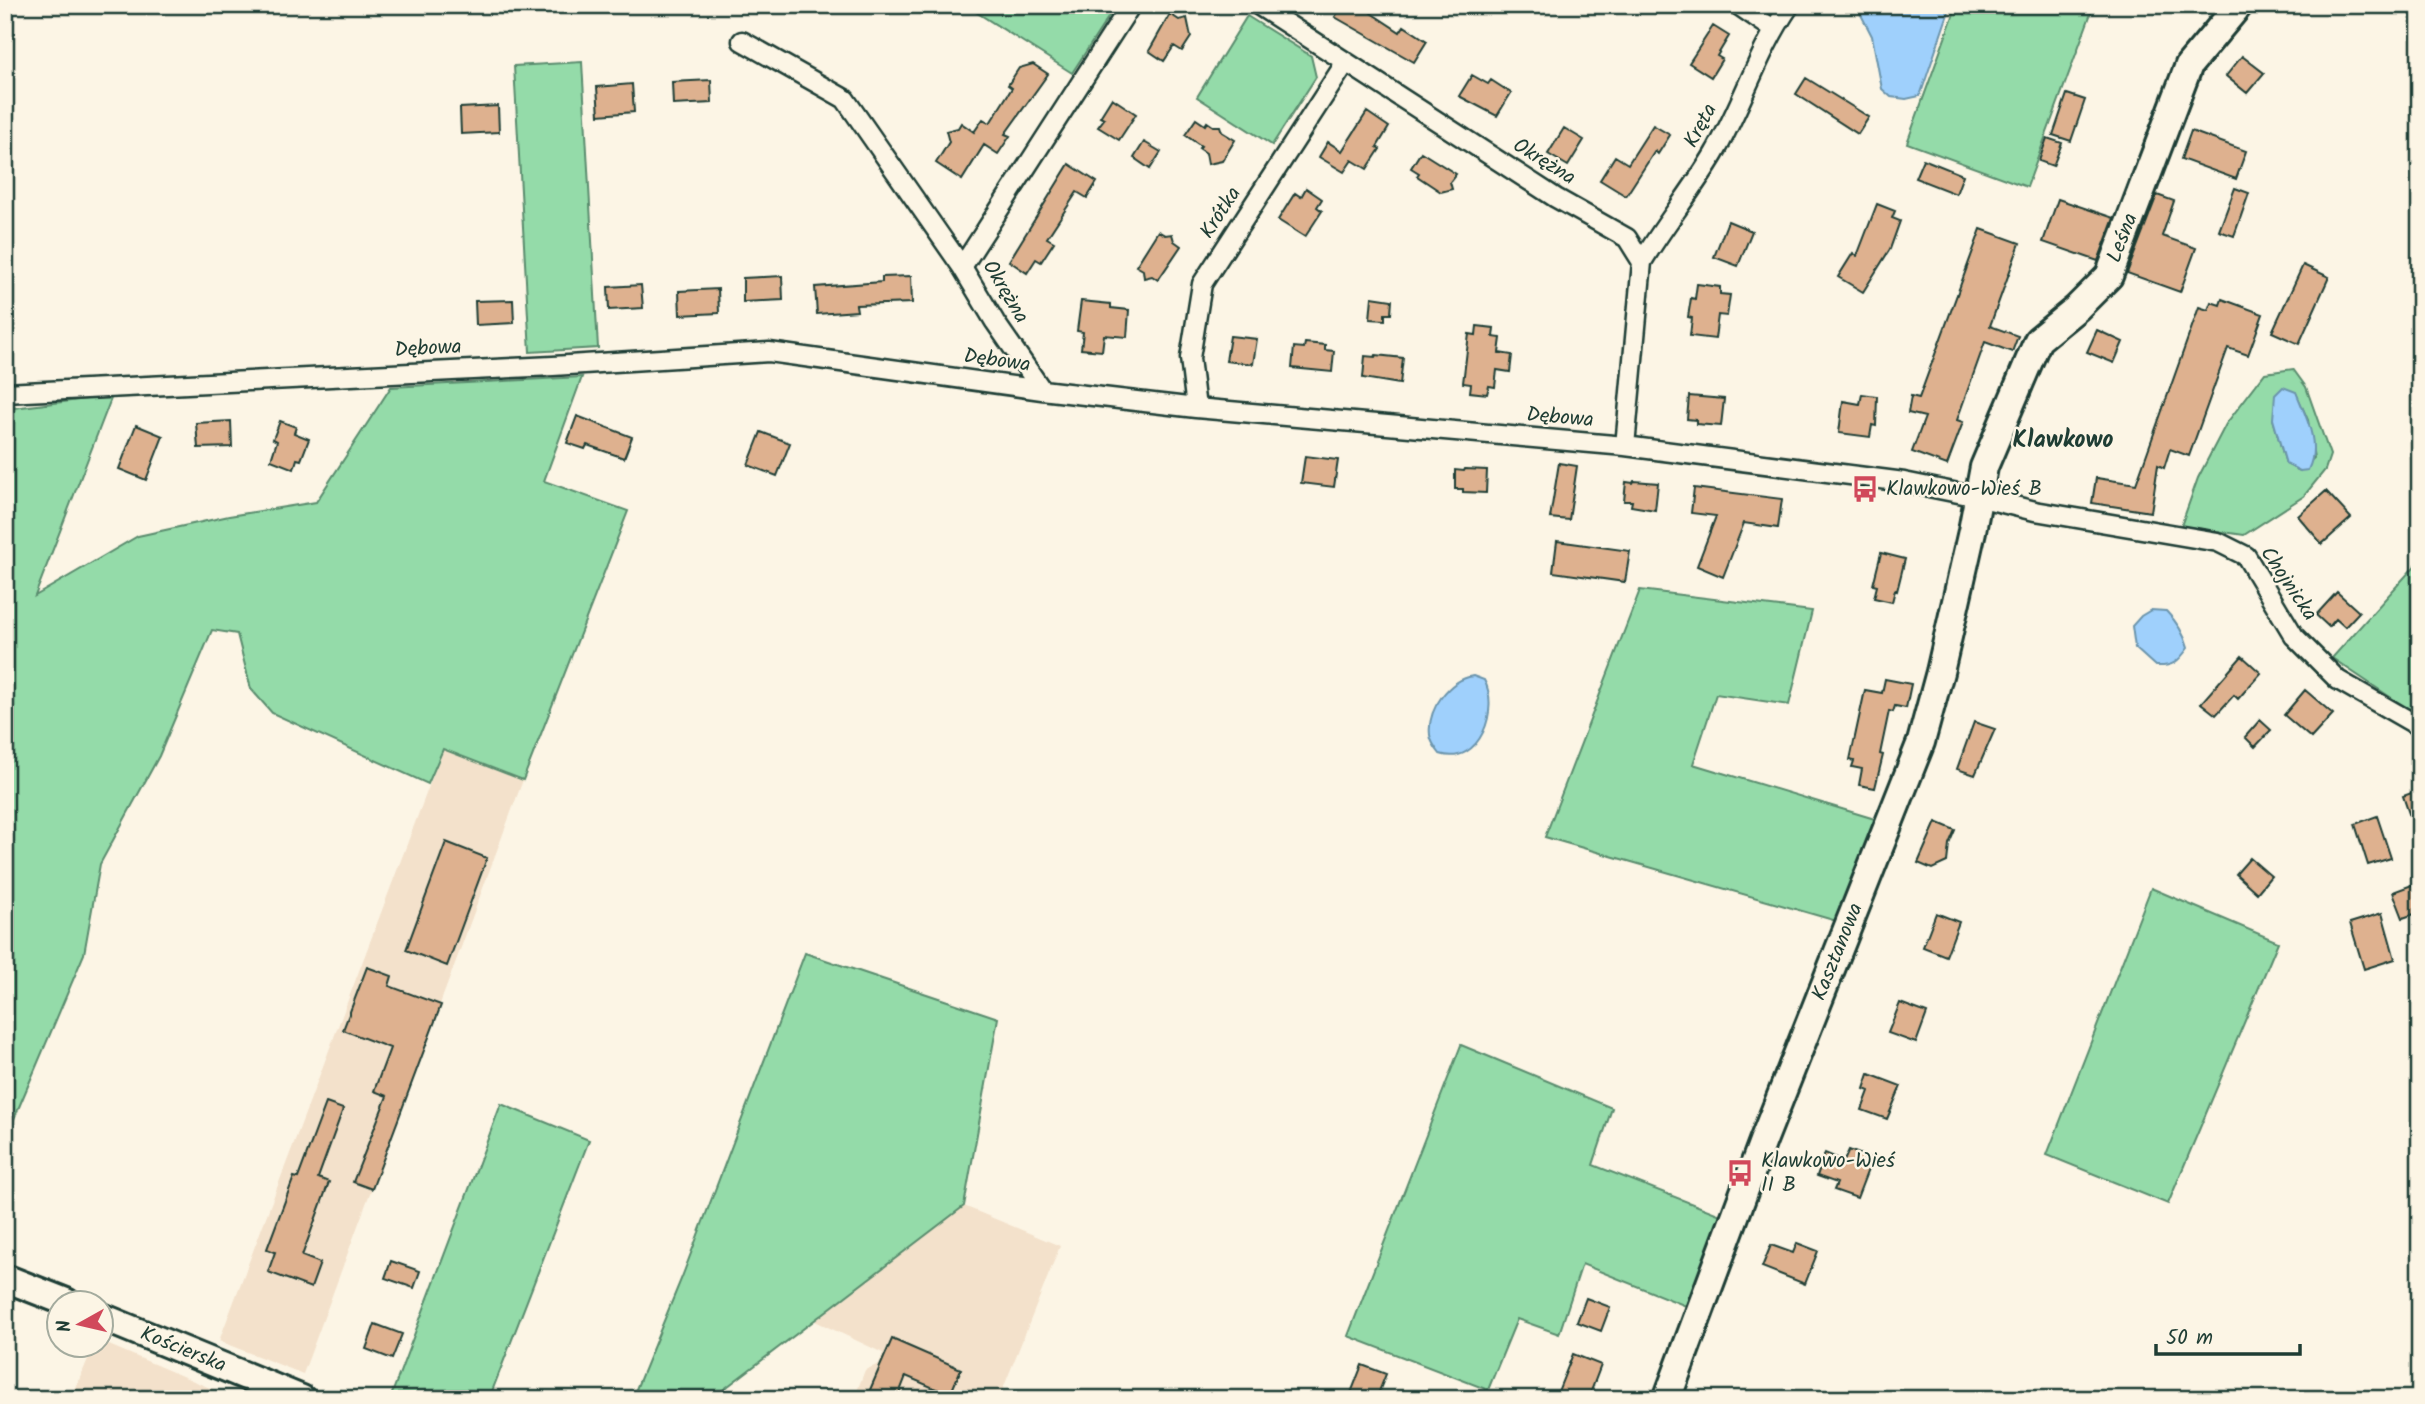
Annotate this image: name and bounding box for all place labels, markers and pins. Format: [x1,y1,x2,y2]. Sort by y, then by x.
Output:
place label: Klawkowo-Wieś B [1886,473,2042,506]
bus stop icon: Klawkowo-Wieś B [1850,474,1880,504]
place label: Klawkowo-Wieś II B [1761,1145,1896,1202]
bus stop icon: Klawkowo-Wieś II B [1725,1158,1755,1188]

